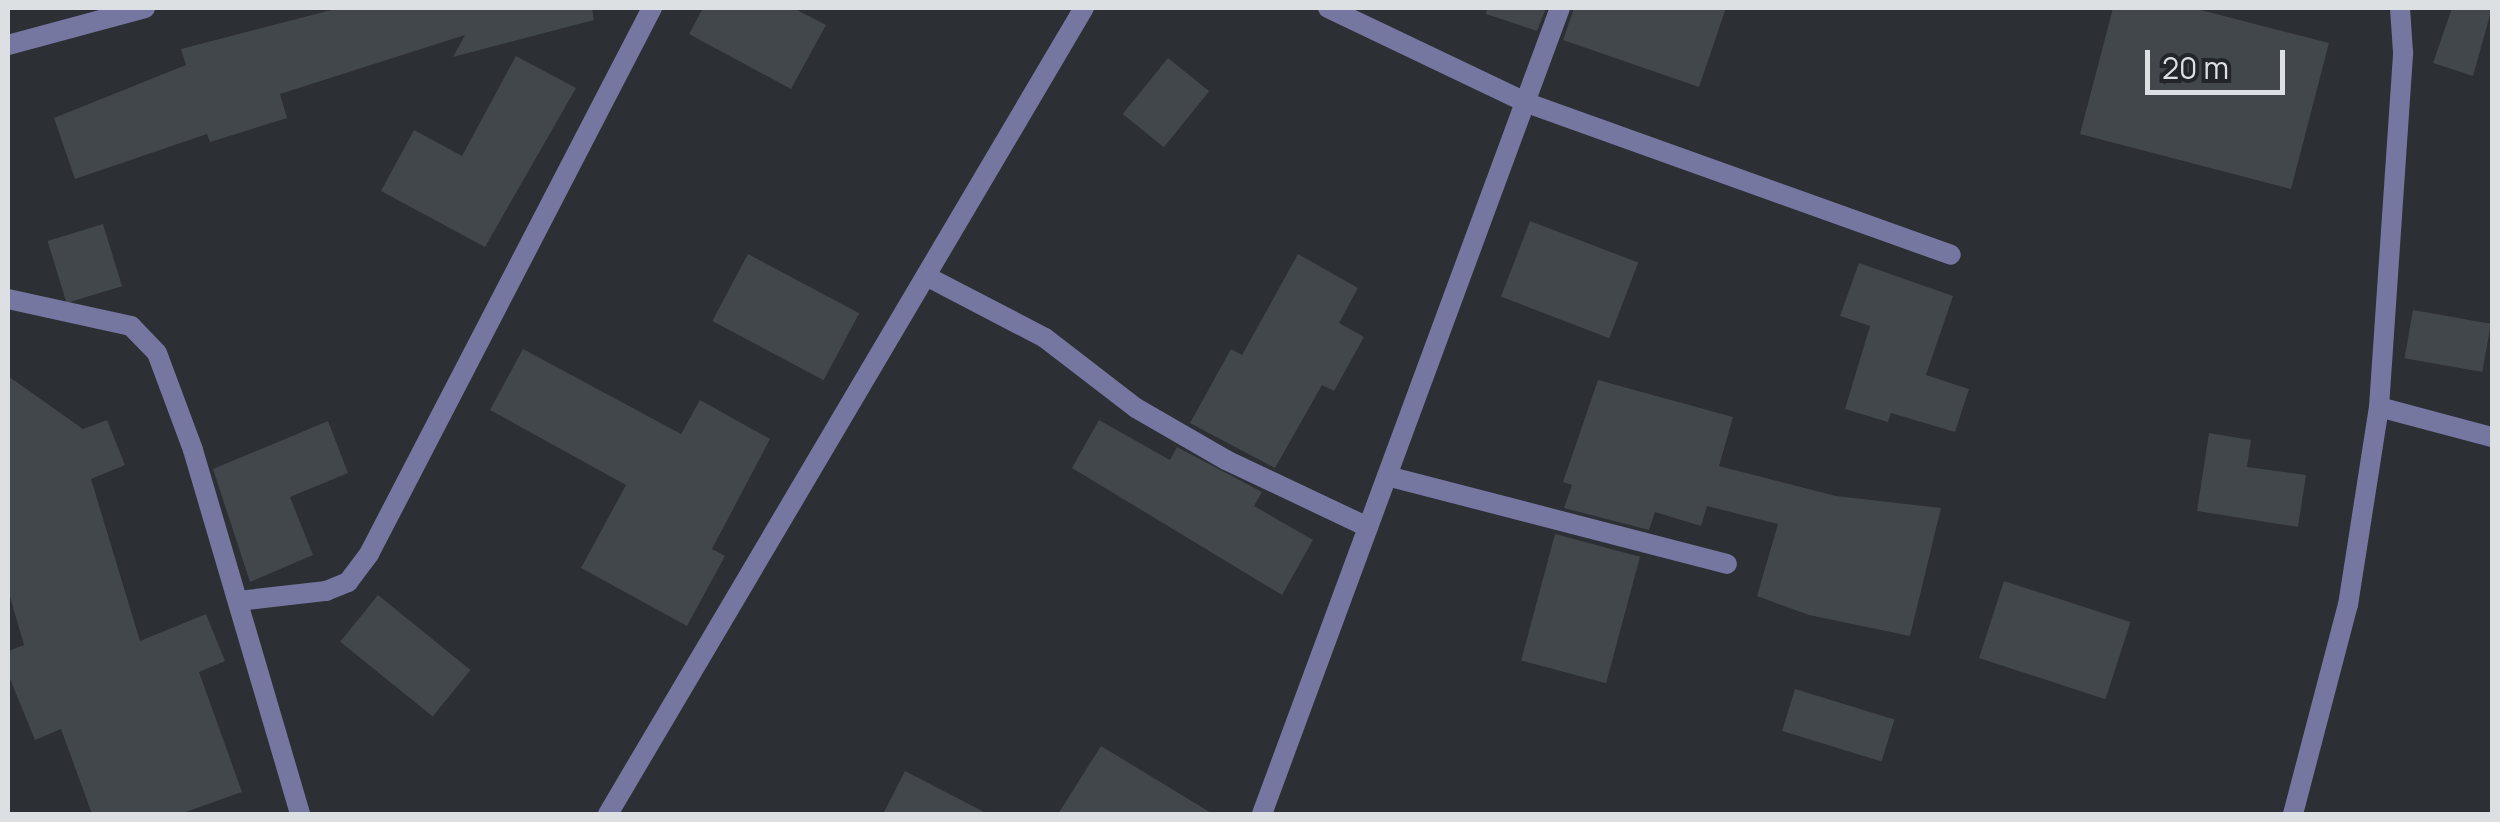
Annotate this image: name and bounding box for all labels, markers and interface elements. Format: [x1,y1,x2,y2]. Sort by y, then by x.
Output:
scale bar [2150,30,2290,92]
text: 20 m [2162,47,2229,88]

